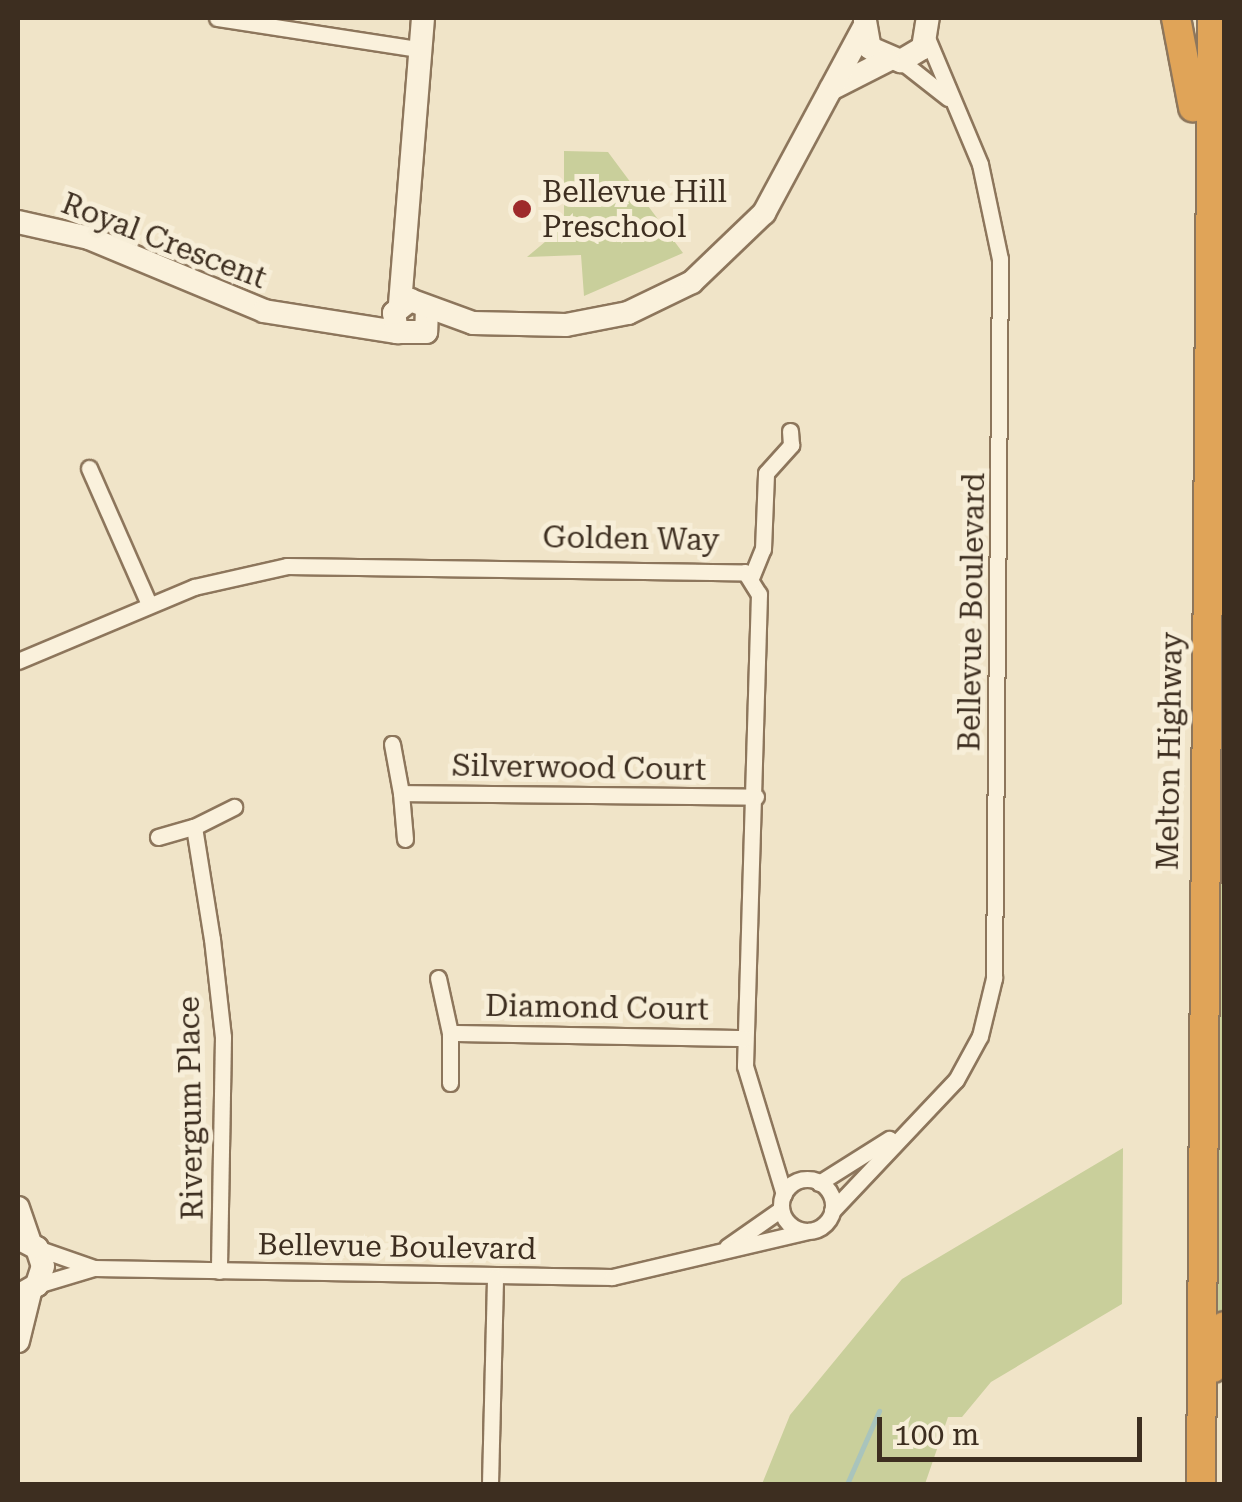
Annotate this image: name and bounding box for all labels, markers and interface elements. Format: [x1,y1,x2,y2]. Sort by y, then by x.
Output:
place label: Bellevue Hill Preschool [542,174,727,244]
street label: Royal Crescent [56,185,272,297]
marker: Bellevue Hill Preschool [511,198,533,220]
street label: Bellevue Boulevard [952,472,992,752]
street label: Golden Way [542,519,720,559]
street label: Melton Highway [1150,632,1190,870]
street label: Silverwood Court [452,748,706,788]
street label: Diamond Court [485,988,709,1028]
street label: Rivergum Place [171,996,211,1220]
street label: Bellevue Boulevard [257,1227,537,1267]
scale bar [882,1397,1147,1459]
text: 100 m [894,1417,979,1452]

